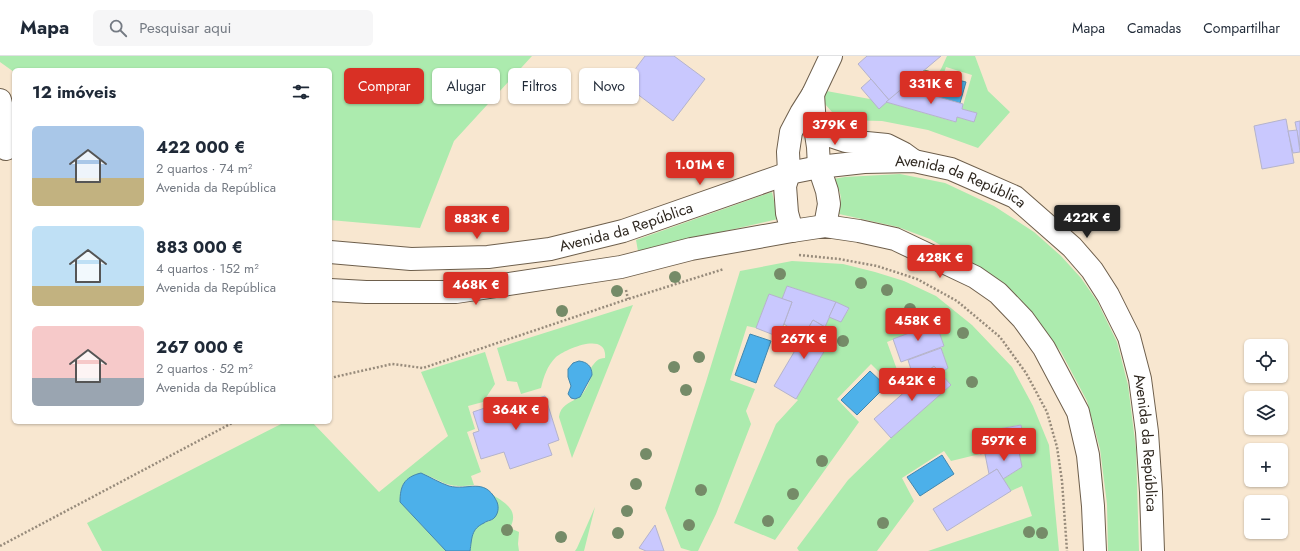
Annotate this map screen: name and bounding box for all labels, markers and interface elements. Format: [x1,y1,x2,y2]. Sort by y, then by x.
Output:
search box [93,10,373,46]
text: Mapa [20,14,69,41]
icon: search [107,17,129,39]
text: Pesquisar aqui [139,17,231,39]
text: Mapa [1072,18,1105,38]
text: Camadas [1127,18,1181,38]
text: Compartilhar [1203,18,1280,38]
chip: Comprar [344,68,424,104]
chip: Alugar [432,68,500,104]
chip: Filtros [508,68,571,104]
chip: Novo [579,68,639,104]
pin: 331K € [898,71,964,105]
text: 331K € [909,74,953,93]
text: 12 imóveis [32,80,116,104]
icon: filters [290,81,312,103]
pin: 379K € [802,112,868,146]
text: 379K € [812,115,858,134]
text: 422 000 € [156,135,245,159]
icon: home [64,142,112,190]
street label: Avenida da República [895,150,1031,213]
pin: 1.01M € [663,152,737,186]
text: 1.01M € [675,155,725,174]
text: 2 quartos · 74 m² [156,159,252,178]
text: Avenida da República [156,178,276,197]
street label: Avenida da República [557,196,696,257]
pin: 422K € [1054,205,1120,239]
pin: 883K € [444,206,510,240]
text: 422K € [1063,208,1111,227]
text: 883K € [454,209,500,228]
text: 883 000 € [156,235,243,259]
icon: home [64,242,112,290]
pin: 428K € [907,245,973,279]
text: 428K € [916,248,964,267]
text: 4 quartos · 152 m² [156,259,259,278]
pin: 468K € [443,272,509,306]
text: 468K € [452,275,500,294]
text: Avenida da República [156,278,276,297]
pin: 458K € [885,308,951,342]
text: 458K € [894,311,942,330]
pin: 267K € [771,326,837,360]
text: 267K € [781,329,827,348]
text: 267 000 € [156,335,244,359]
map controls [1244,339,1288,539]
button: locate [1244,339,1288,383]
icon: home [64,342,112,390]
text: 2 quartos · 52 m² [156,359,253,378]
pin: 642K € [879,368,945,402]
text: 642K € [888,371,936,390]
street label: Avenida da República [1128,371,1163,512]
text: Avenida da República [156,378,276,397]
button: layers [1244,391,1288,435]
pin: 364K € [483,397,549,431]
text: 364K € [492,400,540,419]
pin: 597K € [971,428,1037,462]
text: 597K € [981,431,1027,450]
button: + [1244,443,1288,487]
button: − [1244,495,1288,539]

